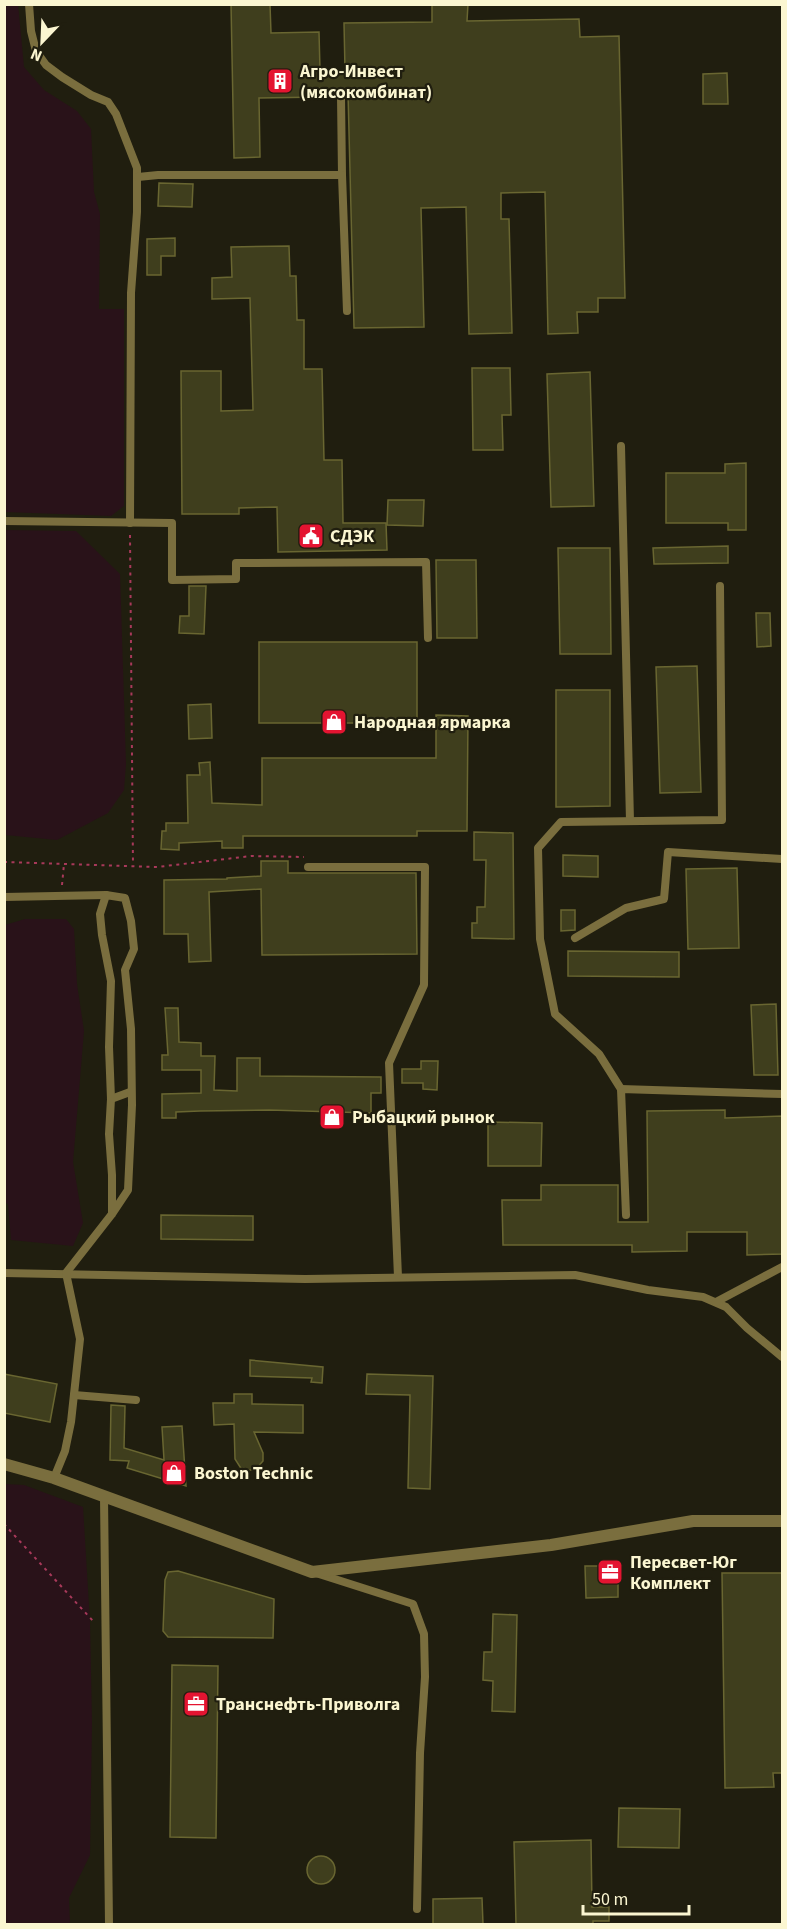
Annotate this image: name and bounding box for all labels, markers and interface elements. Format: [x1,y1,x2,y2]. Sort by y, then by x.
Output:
north arrow [12,12,72,72]
text: N [27,43,46,67]
place label: Агро-Инвест (мясокомбинат) [299,59,432,105]
building icon: Агро-Инвест (мясокомбинат) [265,66,295,96]
public building icon: СДЭК [296,521,326,551]
place label: СДЭК [330,524,375,549]
shop icon: Народная ярмарка [319,707,349,737]
place label: Народная ярмарка [354,710,511,735]
shop icon: Рыбацкий рынок [317,1102,347,1132]
place label: Рыбацкий рынок [352,1105,495,1130]
shop icon: Boston Technic [159,1458,189,1488]
place label: Boston Technic [194,1461,314,1486]
place label: Пересвет-Юг Комплект [630,1550,737,1596]
office icon: Пересвет-Юг Комплект [595,1557,625,1587]
office icon: Транснефть-Приволга [181,1689,211,1719]
place label: Транснефть-Приволга [216,1692,400,1717]
scale bar [583,1878,690,1916]
text: 50 m [592,1887,628,1912]

